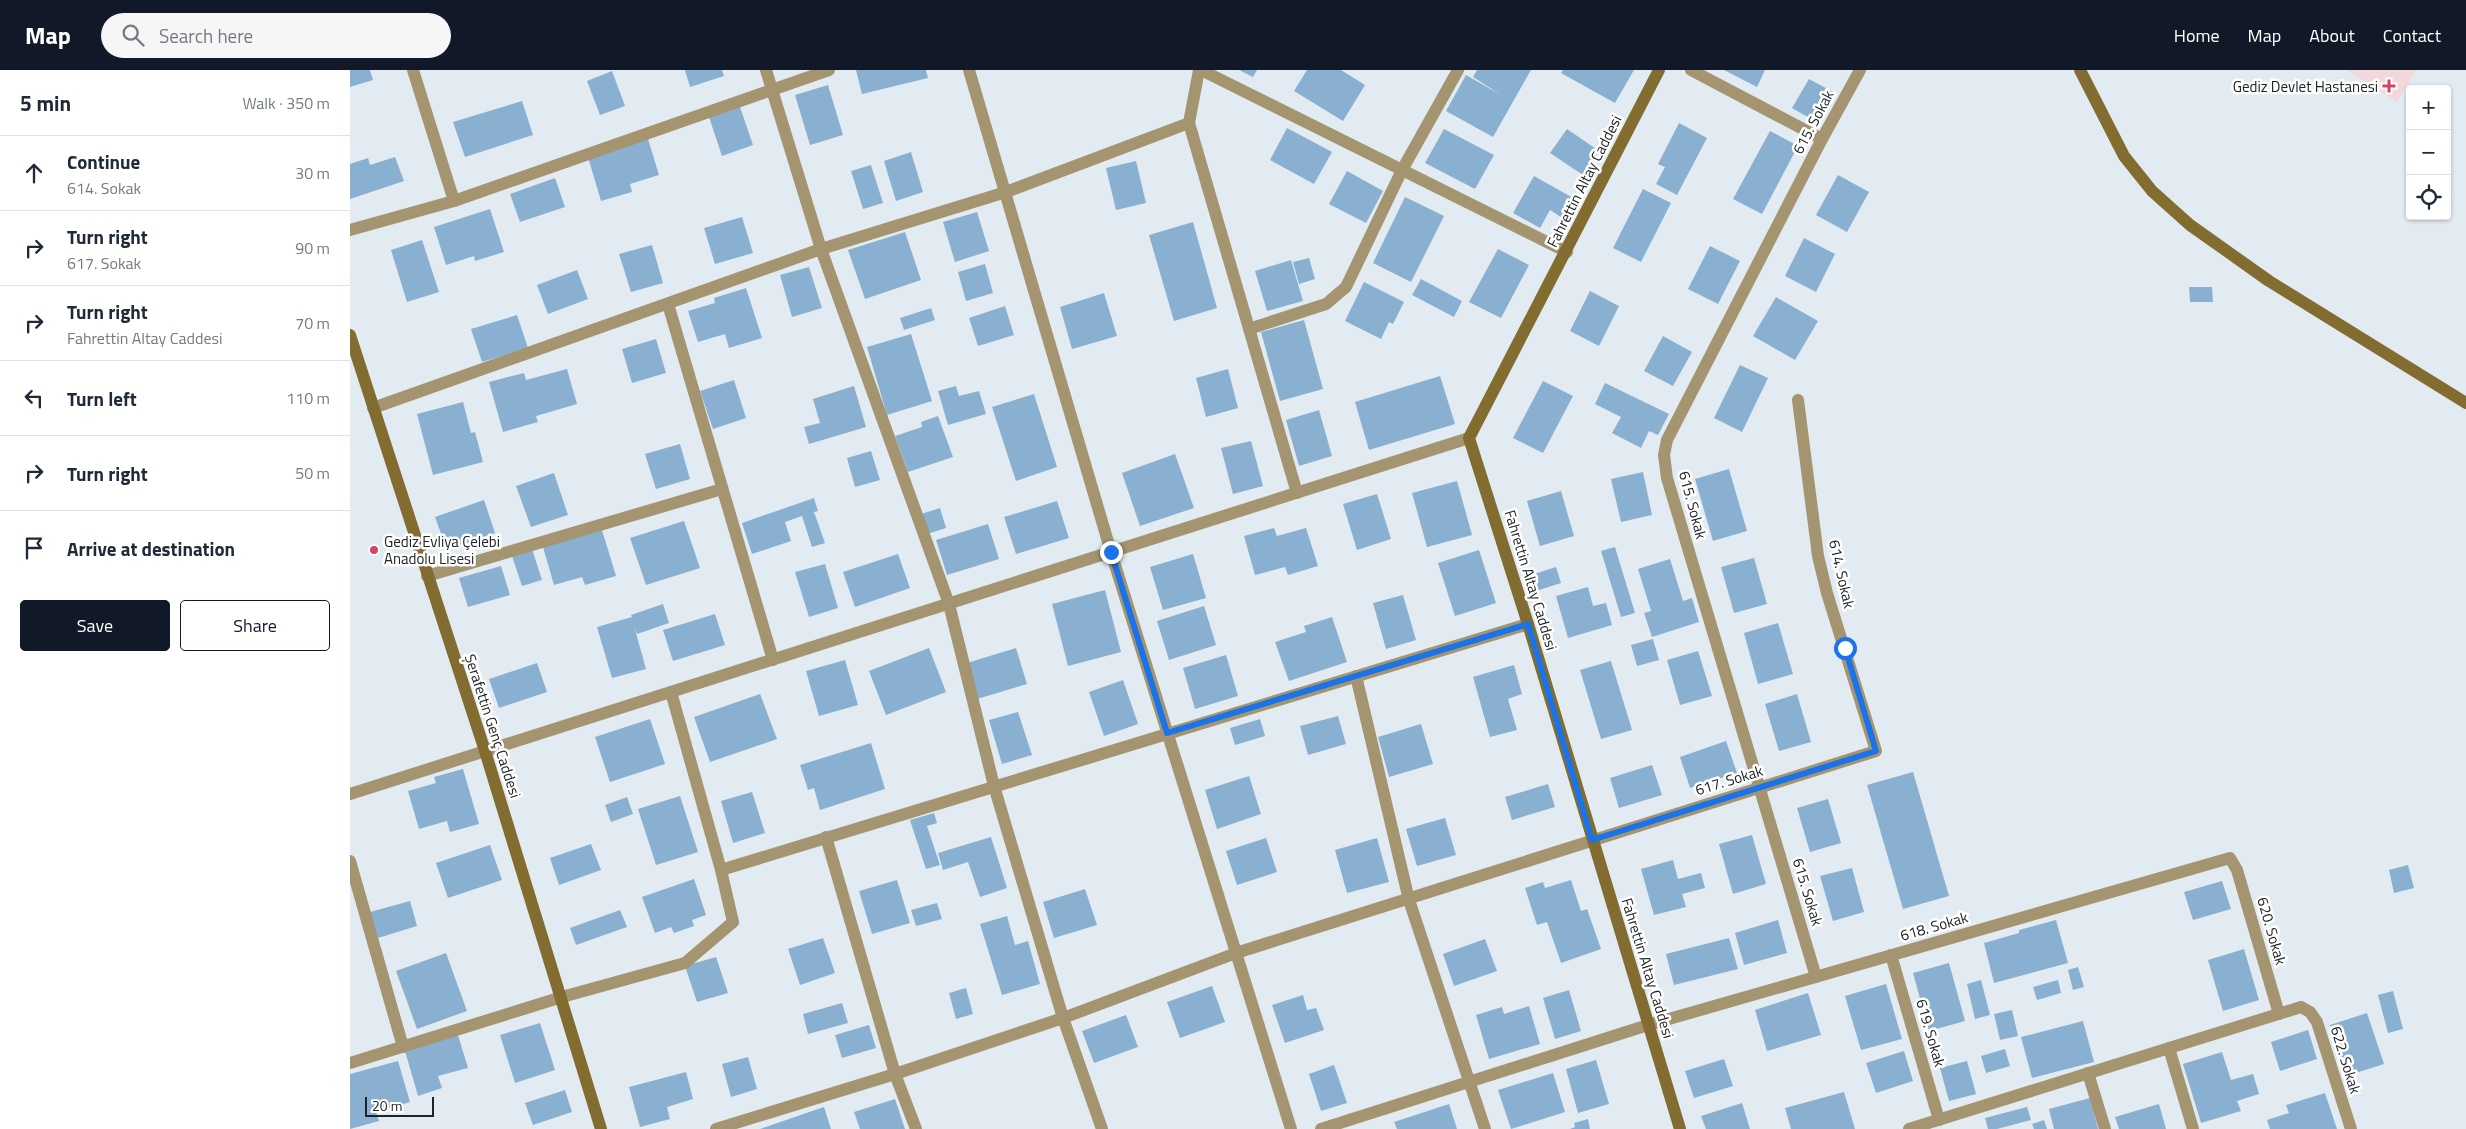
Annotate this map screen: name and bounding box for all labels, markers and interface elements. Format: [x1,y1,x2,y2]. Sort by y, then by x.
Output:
search box [101,13,451,58]
text: Map [25,17,71,53]
icon: search [119,21,147,49]
text: Search here [159,21,253,50]
text: Home [2174,22,2220,49]
text: Map [2248,22,2281,49]
text: About [2309,22,2355,49]
text: Contact [2383,22,2441,49]
place label: Gediz Devlet Hastanesi [2233,75,2378,98]
marker: Gediz Devlet Hastanesi [2382,79,2396,93]
map controls [2406,85,2451,220]
button: + [2406,85,2451,130]
street label: 615. Sokak [1786,86,1840,158]
text: 5 min [20,87,71,119]
text: Walk · 350 m [242,91,330,115]
street label: Fahrettin Altay Caddesi [1541,111,1627,251]
button: − [2406,130,2451,175]
text: Continue [67,147,140,176]
icon: ahead [20,159,48,187]
text: 30 m [295,161,330,185]
button: locate [2406,175,2451,220]
text: 614. Sokak [67,176,141,200]
text: Turn right [67,222,148,251]
icon: right [20,234,48,262]
text: 90 m [295,236,330,260]
text: 617. Sokak [67,251,141,275]
text: Turn right [67,297,148,326]
icon: right [20,309,48,337]
text: 70 m [295,311,330,335]
text: Fahrettin Altay Caddesi [67,326,222,350]
icon: left [20,384,48,412]
text: Turn left [67,384,137,413]
text: 110 m [286,386,330,410]
icon: right [20,459,48,487]
text: Turn right [67,459,148,488]
text: 50 m [295,461,330,485]
street label: 615. Sokak [1673,468,1713,542]
street label: Fahrettin Altay Caddesi [1499,507,1563,653]
place label: Gediz Evliya Çelebi Anadolu Lisesi [384,530,500,570]
icon: arrive [20,534,48,562]
text: Arrive at destination [67,534,235,563]
street label: 614. Sokak [1823,537,1861,611]
route end [1100,541,1123,564]
marker: Gediz Evliya Çelebi Anadolu Lisesi [368,544,380,556]
button: Save [20,600,170,651]
button: Share [180,600,330,651]
route start [1834,637,1857,660]
street label: Şerafettin Genç Caddesi [459,651,527,801]
street label: 617. Sokak [1692,759,1766,801]
street label: 615. Sokak [1787,855,1829,929]
street label: 620. Sokak [2251,894,2293,968]
street label: Fahrettin Altay Caddesi [1616,895,1680,1041]
street label: 618. Sokak [1897,905,1971,947]
street label: 619. Sokak [1910,996,1952,1070]
street label: 622. Sokak [2325,1023,2367,1097]
scale bar [365,1094,434,1117]
text: 20 m [372,1095,402,1116]

